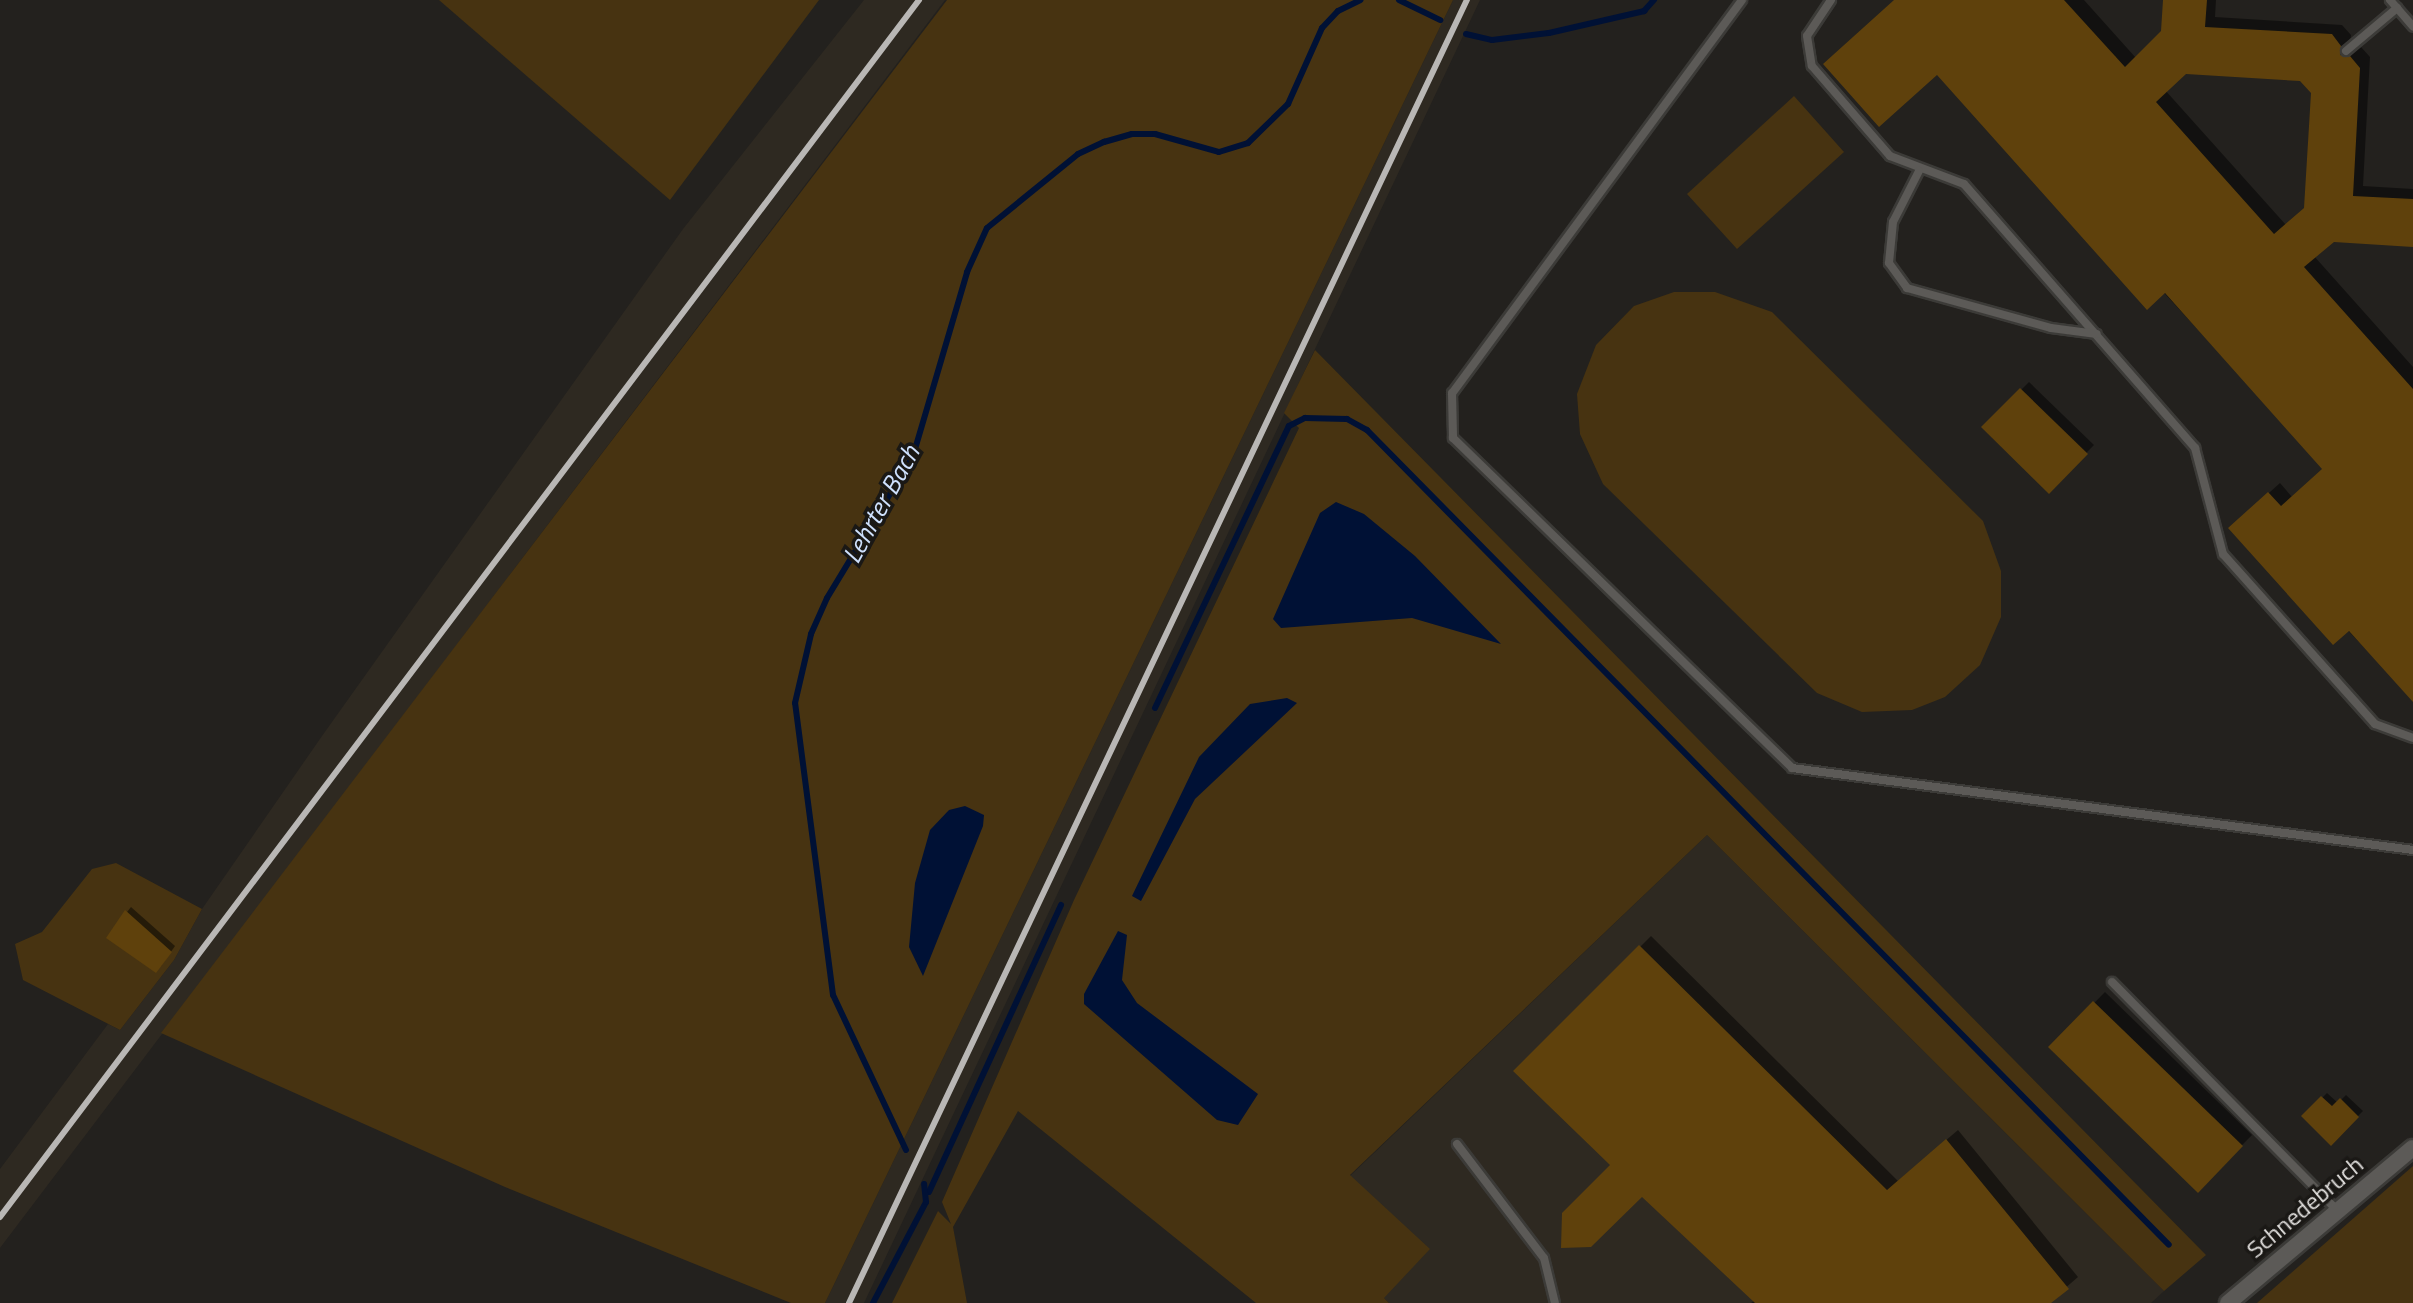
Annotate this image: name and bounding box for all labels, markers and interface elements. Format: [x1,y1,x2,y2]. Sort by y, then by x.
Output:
water label: Lehrter Bach [836,440,926,568]
street label: Schnedebruch [2241,1150,2369,1264]

